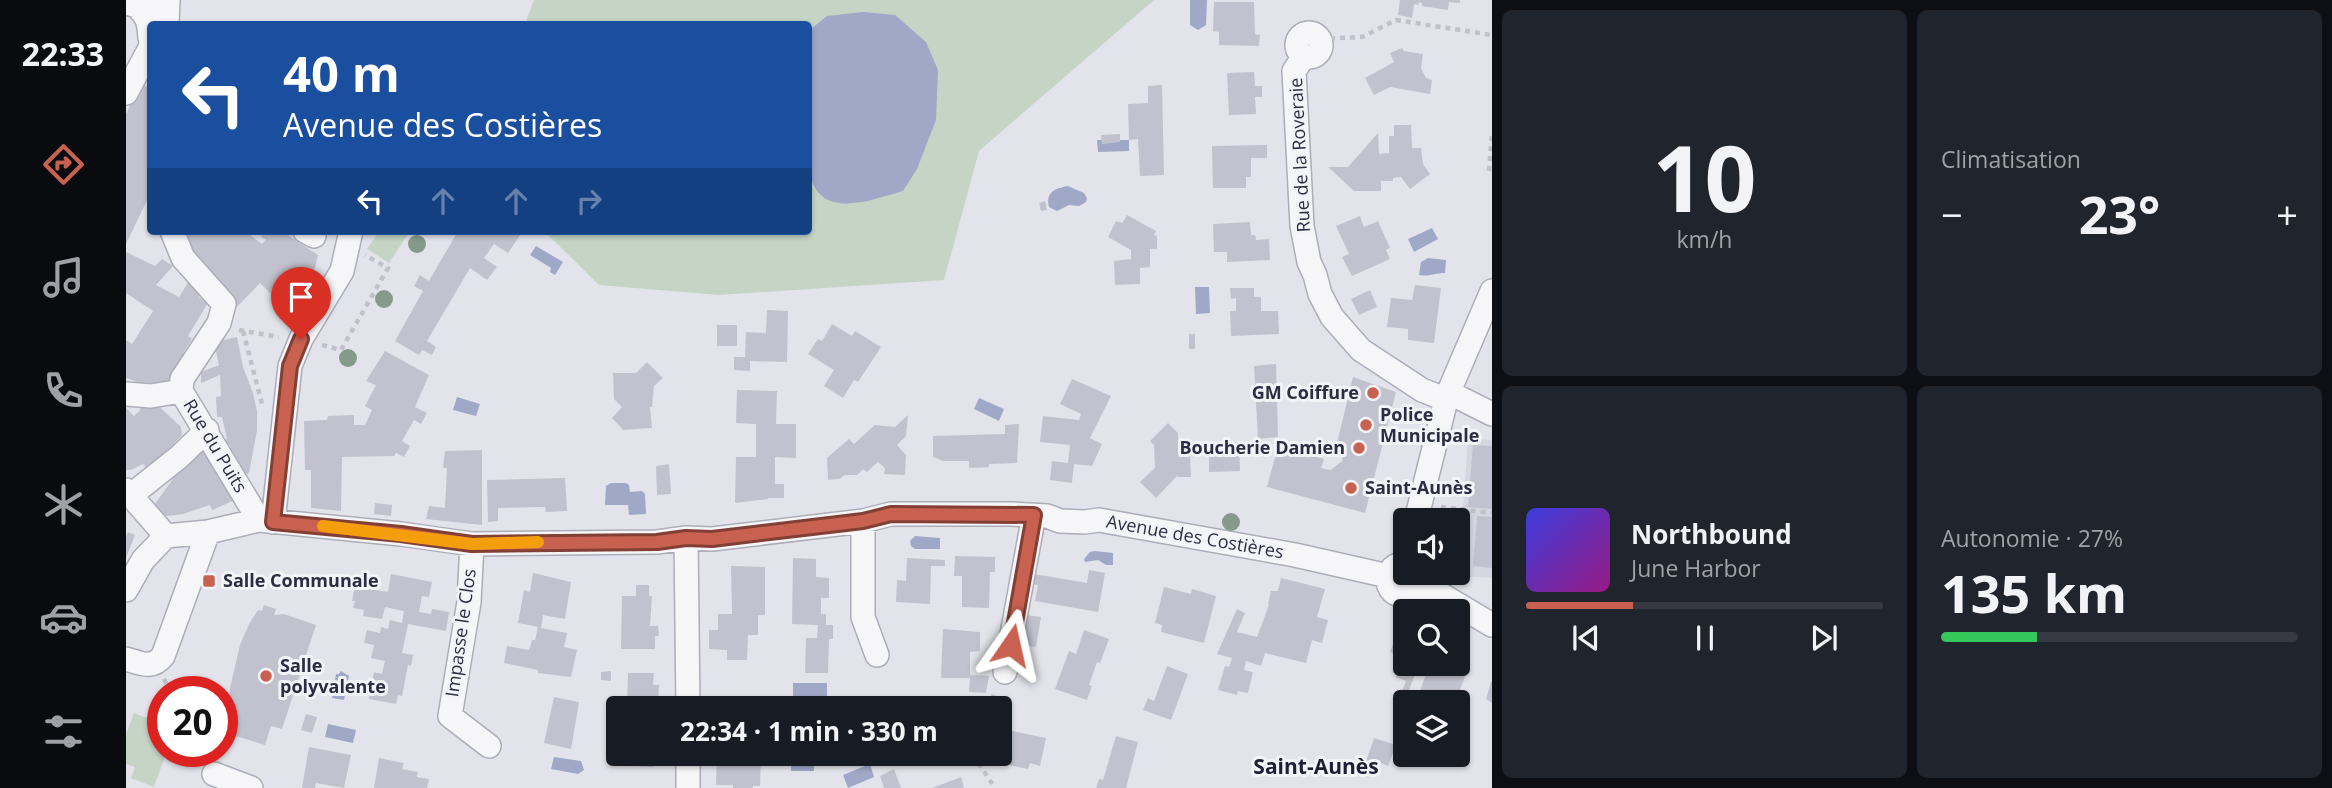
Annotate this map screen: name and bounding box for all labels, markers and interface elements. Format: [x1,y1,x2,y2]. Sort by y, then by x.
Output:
text: 22:33 [22,32,104,75]
text: 40 m [283,40,400,106]
icon: left [168,49,259,140]
street label: Rue de la Roveraie [1283,77,1315,233]
text: Avenue des Costières [283,103,602,146]
text: 10 [1652,115,1757,239]
icon: directions [39,140,88,189]
text: Climatisation [1941,143,2081,175]
text: 23° [2079,178,2160,249]
icon: left [351,182,389,220]
icon: ahead [424,182,462,220]
icon: ahead [497,182,535,220]
icon: right [570,182,608,220]
text: − [1941,188,1963,240]
text: + [2276,188,2298,240]
text: km/h [1677,223,1732,255]
icon: music [39,253,88,302]
pin [271,267,331,339]
icon: arrive [282,278,320,316]
icon: phone [39,366,88,415]
place label: GM Coiffure [1252,380,1359,404]
marker: GM Coiffure [1365,385,1381,401]
street label: Rue du Puits [179,394,253,497]
place label: Police Municipale [1380,402,1479,447]
marker: Police Municipale [1358,417,1374,433]
place label: Boucherie Damien [1179,435,1345,459]
marker: Boucherie Damien [1351,440,1367,456]
place label: Saint-Aunès [1365,475,1472,499]
icon: climate [39,480,88,529]
marker: Saint-Aunès [1343,480,1359,496]
map controls [1393,508,1470,767]
button: sound [1393,508,1470,585]
street label: Avenue des Costières [1105,509,1286,563]
text: Northbound [1631,516,1792,552]
text: Autonomie · 27% [1941,522,2123,554]
text: June Harbor [1631,552,1761,584]
text: 135 km [1941,557,2127,628]
street label: Impasse le Clos [439,567,481,699]
place label: Salle Communale [223,568,379,592]
marker: Salle Communale [201,573,217,589]
icon: car [39,593,88,642]
button: search [1393,599,1470,676]
position arrow [974,608,1048,682]
icon: previous [1567,619,1605,657]
icon: pause [1686,619,1724,657]
icon: next [1805,619,1843,657]
place label: Salle polyvalente [280,653,386,698]
marker: Salle polyvalente [258,668,274,684]
speed limit sign: 20 [147,676,238,767]
button: layers [1393,690,1470,767]
icon: filters [39,707,88,756]
text: 22:34 · 1 min · 330 m [680,713,938,749]
district label: Saint-Aunès [1253,752,1379,780]

